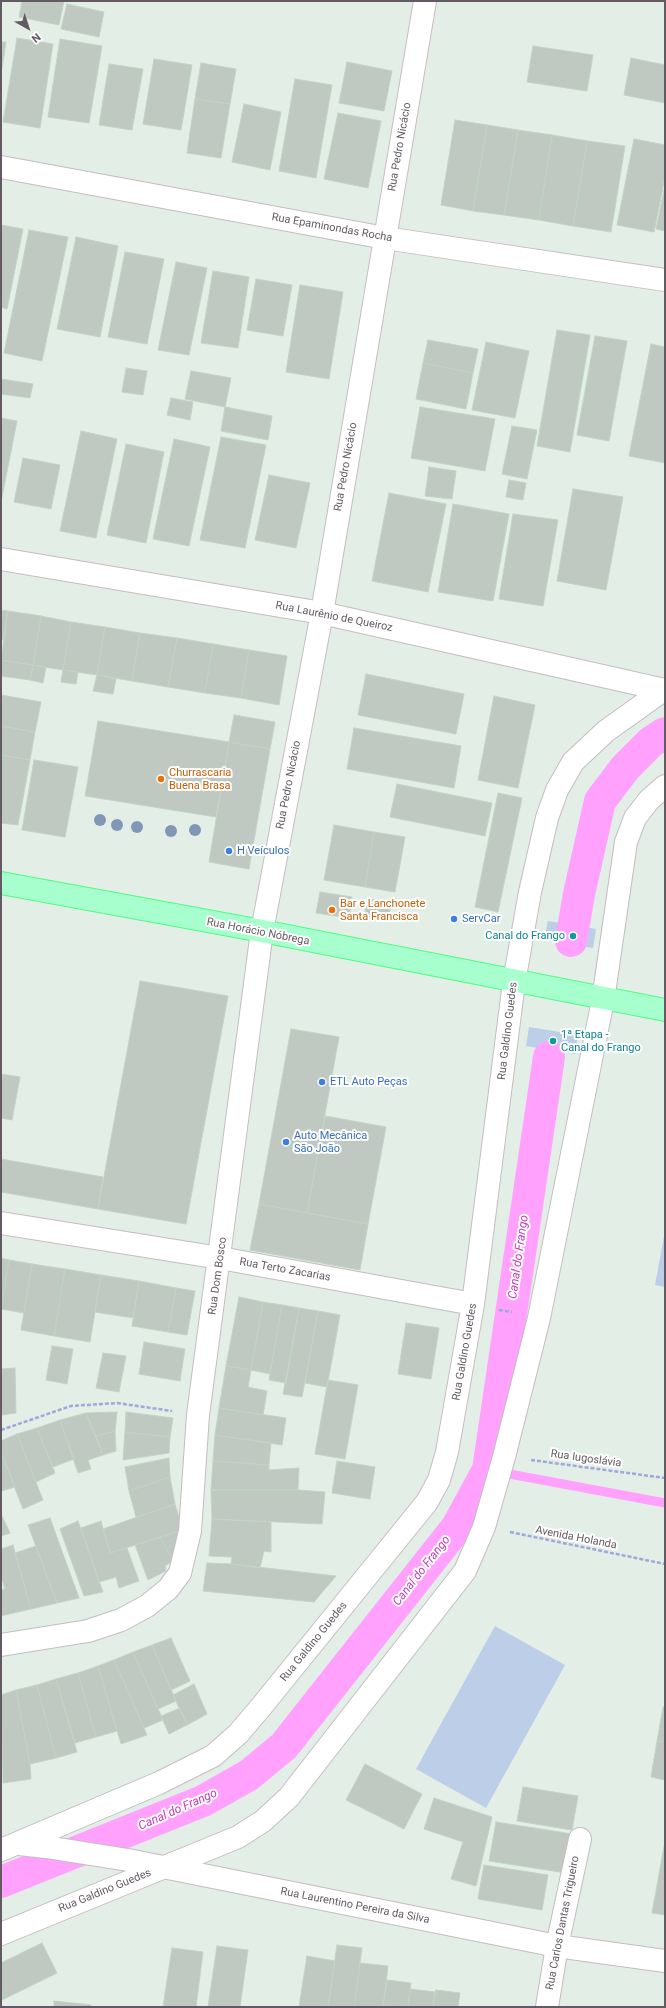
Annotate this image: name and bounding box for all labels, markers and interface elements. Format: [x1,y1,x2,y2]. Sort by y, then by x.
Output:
north arrow [8,8,48,48]
text: N [29,30,43,45]
street label: Rua Pedro Nicácio [386,102,414,192]
street label: Rua Epaminondas Rocha [271,211,393,245]
street label: Rua Pedro Nicácio [332,422,360,512]
street label: Rua Laurênio de Queiroz [274,599,394,635]
street label: Rua Pedro Nicácio [274,740,304,830]
place label: Churrascaria Buena Brasa [169,766,231,792]
marker: Churrascaria Buena Brasa [156,774,166,784]
place label: H Veículos [237,844,289,858]
marker: H Veículos [224,846,234,856]
place label: Bar e Lanchonete Santa Francisca [340,897,425,923]
marker: Bar e Lanchonete Santa Francisca [327,905,337,915]
place label: ServCar [462,912,500,926]
marker: ServCar [449,914,459,924]
street label: Rua Horácio Nóbrega [205,916,311,948]
place label: Canal do Frango [485,929,565,943]
marker: Canal do Frango [568,931,578,941]
street label: Rua Galdino Guedes [495,981,521,1081]
place label: 1ª Etapa - Canal do Frango [561,1028,641,1054]
marker: 1ª Etapa - Canal do Frango [548,1036,558,1046]
place label: ETL Auto Peças [330,1075,407,1089]
marker: ETL Auto Peças [317,1077,327,1087]
place label: Auto Mecânica São João [294,1129,367,1155]
marker: Auto Mecânica São João [281,1137,291,1147]
water label: Canal do Frango [506,1214,532,1300]
street label: Rua Dom Bosco [206,1236,230,1316]
street label: Rua Terto Zacarias [238,1255,332,1285]
street label: Rua Galdino Guedes [450,1302,480,1402]
street label: Rua Iugoslávia [550,1448,622,1470]
street label: Avenida Holanda [534,1524,618,1552]
water label: Canal do Frango [390,1533,454,1609]
street label: Rua Galdino Guedes [278,1599,350,1685]
water label: Canal do Frango [136,1786,220,1834]
street label: Rua Carlos Dantas Trigueiro [544,1855,582,1991]
street label: Rua Galdino Guedes [57,1866,153,1916]
street label: Rua Laurentino Pereira da Silva [279,1885,431,1927]

